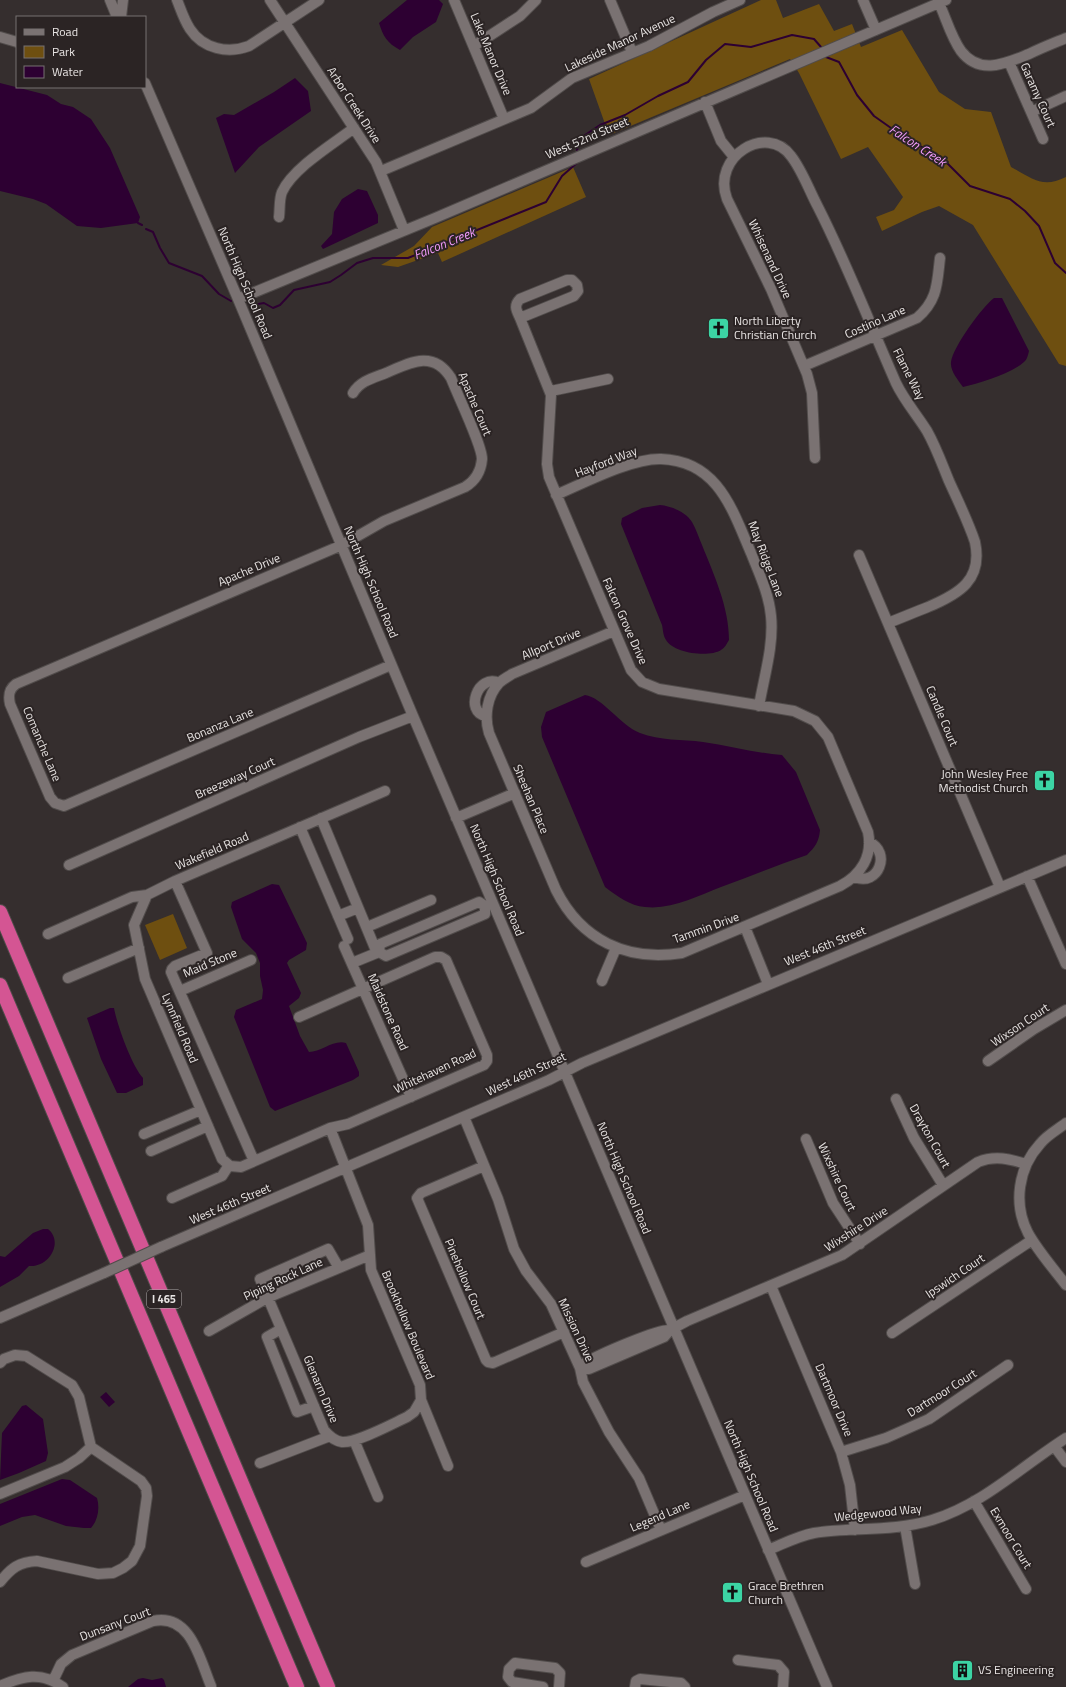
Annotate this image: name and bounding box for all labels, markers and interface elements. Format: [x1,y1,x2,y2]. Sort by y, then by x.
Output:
street label: Lakeside Manor Avenue [561,9,678,76]
street label: Lake Manor Drive [466,10,517,98]
legend [16,16,146,88]
text: Road [52,22,78,41]
text: Park [52,42,75,61]
street label: Garamy Court [1016,59,1062,131]
text: Water [52,62,83,81]
street label: Arbor Creek Drive [322,63,386,147]
street label: West 52nd Street [542,111,632,164]
water label: Falcon Creek [885,119,952,172]
street label: Whisenand Drive [744,216,797,302]
water label: Falcon Creek [410,221,480,264]
street label: North High School Road [213,224,278,342]
street label: Costino Lane [841,300,908,343]
place label: North Liberty Christian Church [734,311,816,344]
church icon: North Liberty Christian Church [705,315,731,341]
street label: Flame Way [888,344,931,403]
street label: Apache Court [454,369,498,439]
street label: Hayford Way [572,441,640,482]
street label: May Ridge Lane [743,518,790,600]
street label: North High School Road [339,523,404,641]
street label: Apache Drive [215,548,283,591]
street label: Falcon Grove Drive [598,574,653,667]
street label: Allport Drive [518,623,583,665]
street label: Candle Court [921,682,964,750]
street label: Bonanza Lane [183,702,256,747]
street label: Comanche Lane [18,703,67,784]
street label: Breezeway Court [192,751,279,804]
street label: Sheehan Place [508,761,555,836]
place label: John Wesley Free Methodist Church [939,764,1028,797]
church icon: John Wesley Free Methodist Church [1031,768,1057,794]
street label: North High School Road [465,821,530,939]
street label: Wakefield Road [172,826,252,875]
street label: Tammin Drive [670,907,742,948]
street label: West 46th Street [781,920,869,971]
street label: Maid Stone [180,943,240,982]
street label: Maidstone Road [363,970,414,1053]
street label: Lynnfield Road [157,990,204,1066]
street label: Wixson Court [987,997,1054,1051]
street label: Whitehaven Road [390,1043,479,1098]
street label: West 46th Street [483,1046,570,1100]
street label: Drayton Court [905,1100,956,1172]
street label: North High School Road [592,1119,657,1237]
street label: Wixshire Court [813,1139,862,1215]
street label: West 46th Street [186,1178,274,1229]
street label: Wixshire Drive [820,1201,891,1256]
street label: Pinehollow Court [440,1235,491,1323]
street label: Ipswich Court [921,1248,989,1303]
street label: Piping Rock Lane [240,1252,326,1305]
street label: Brookhollow Boulevard [377,1267,440,1382]
road number: I 465 [147,1290,181,1308]
street label: Mission Drive [553,1295,599,1365]
street label: Glenarm Drive [299,1352,344,1426]
street label: Dartmoor Drive [811,1360,858,1439]
street label: Dartmoor Court [903,1363,981,1422]
street label: North High School Road [719,1417,784,1535]
street label: Legend Lane [627,1494,693,1537]
street label: Wedgewood Way [833,1498,923,1527]
street label: Exmoor Court [986,1503,1038,1573]
place label: Grace Brethren Church [748,1576,824,1609]
church icon: Grace Brethren Church [720,1580,746,1606]
street label: Dunsany Court [77,1601,154,1646]
building icon: VS Engineering [950,1657,976,1683]
place label: VS Engineering [978,1660,1054,1679]

